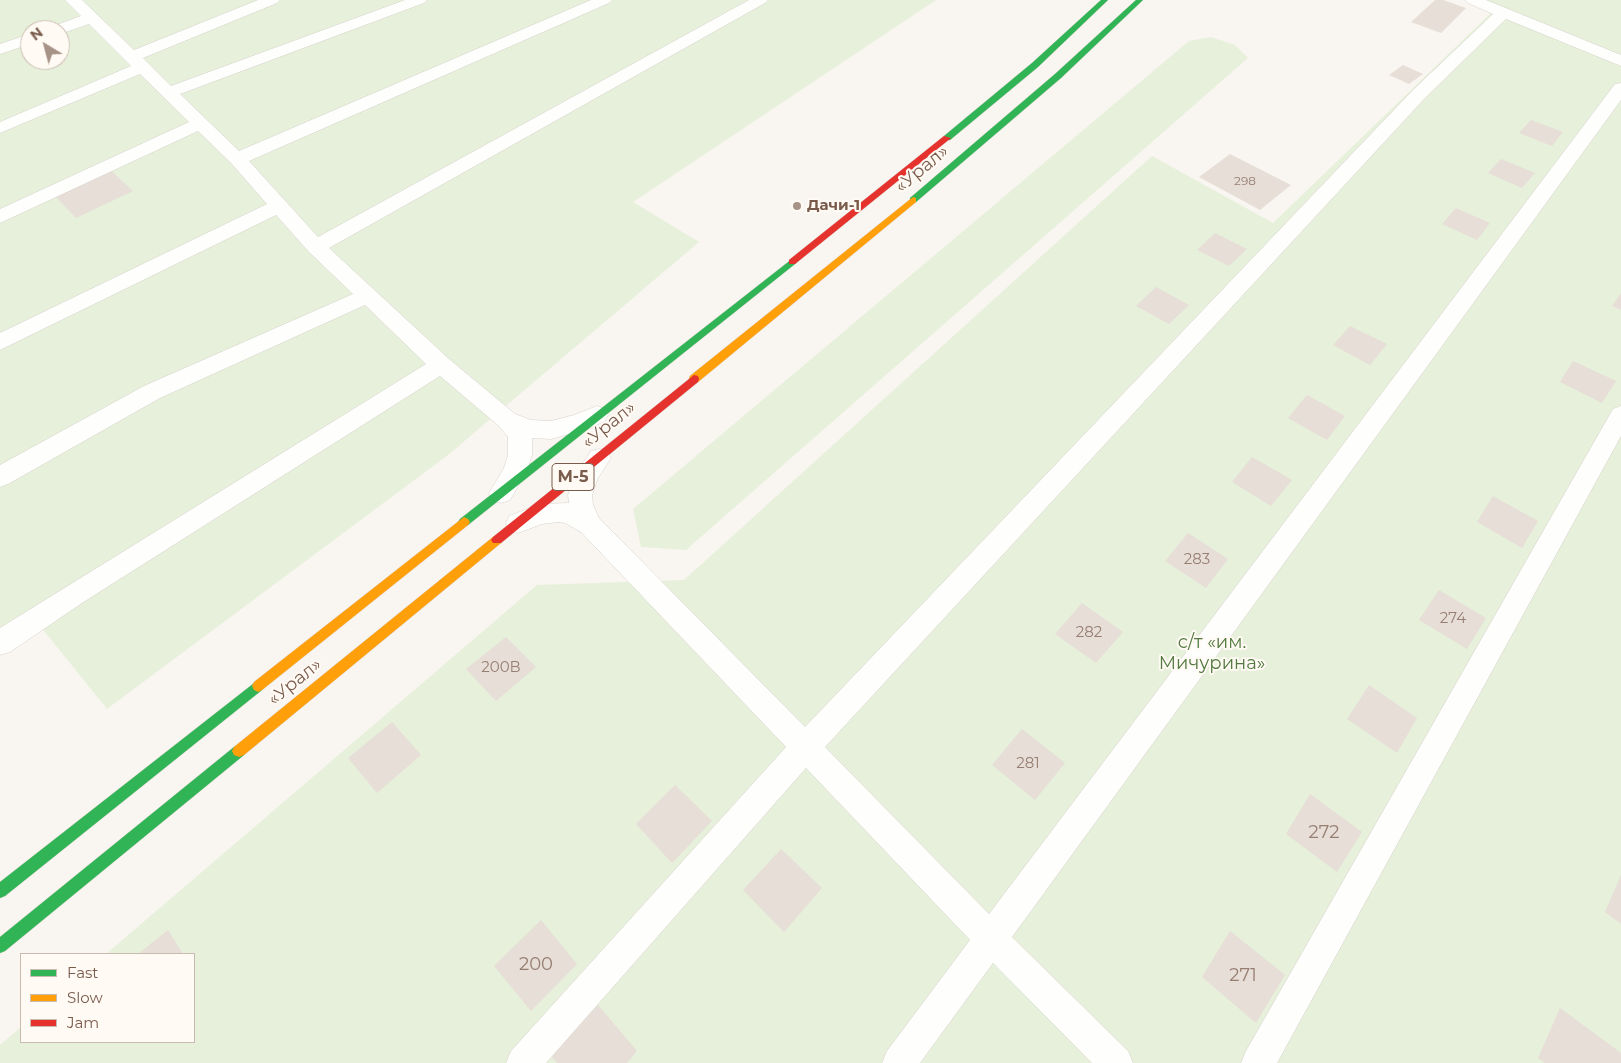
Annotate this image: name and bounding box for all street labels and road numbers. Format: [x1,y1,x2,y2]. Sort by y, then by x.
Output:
street label: «Урал» [891,141,953,197]
street label: «Урал» [578,397,640,453]
road number: М-5 [552,464,594,491]
street label: «Урал» [264,654,326,710]

